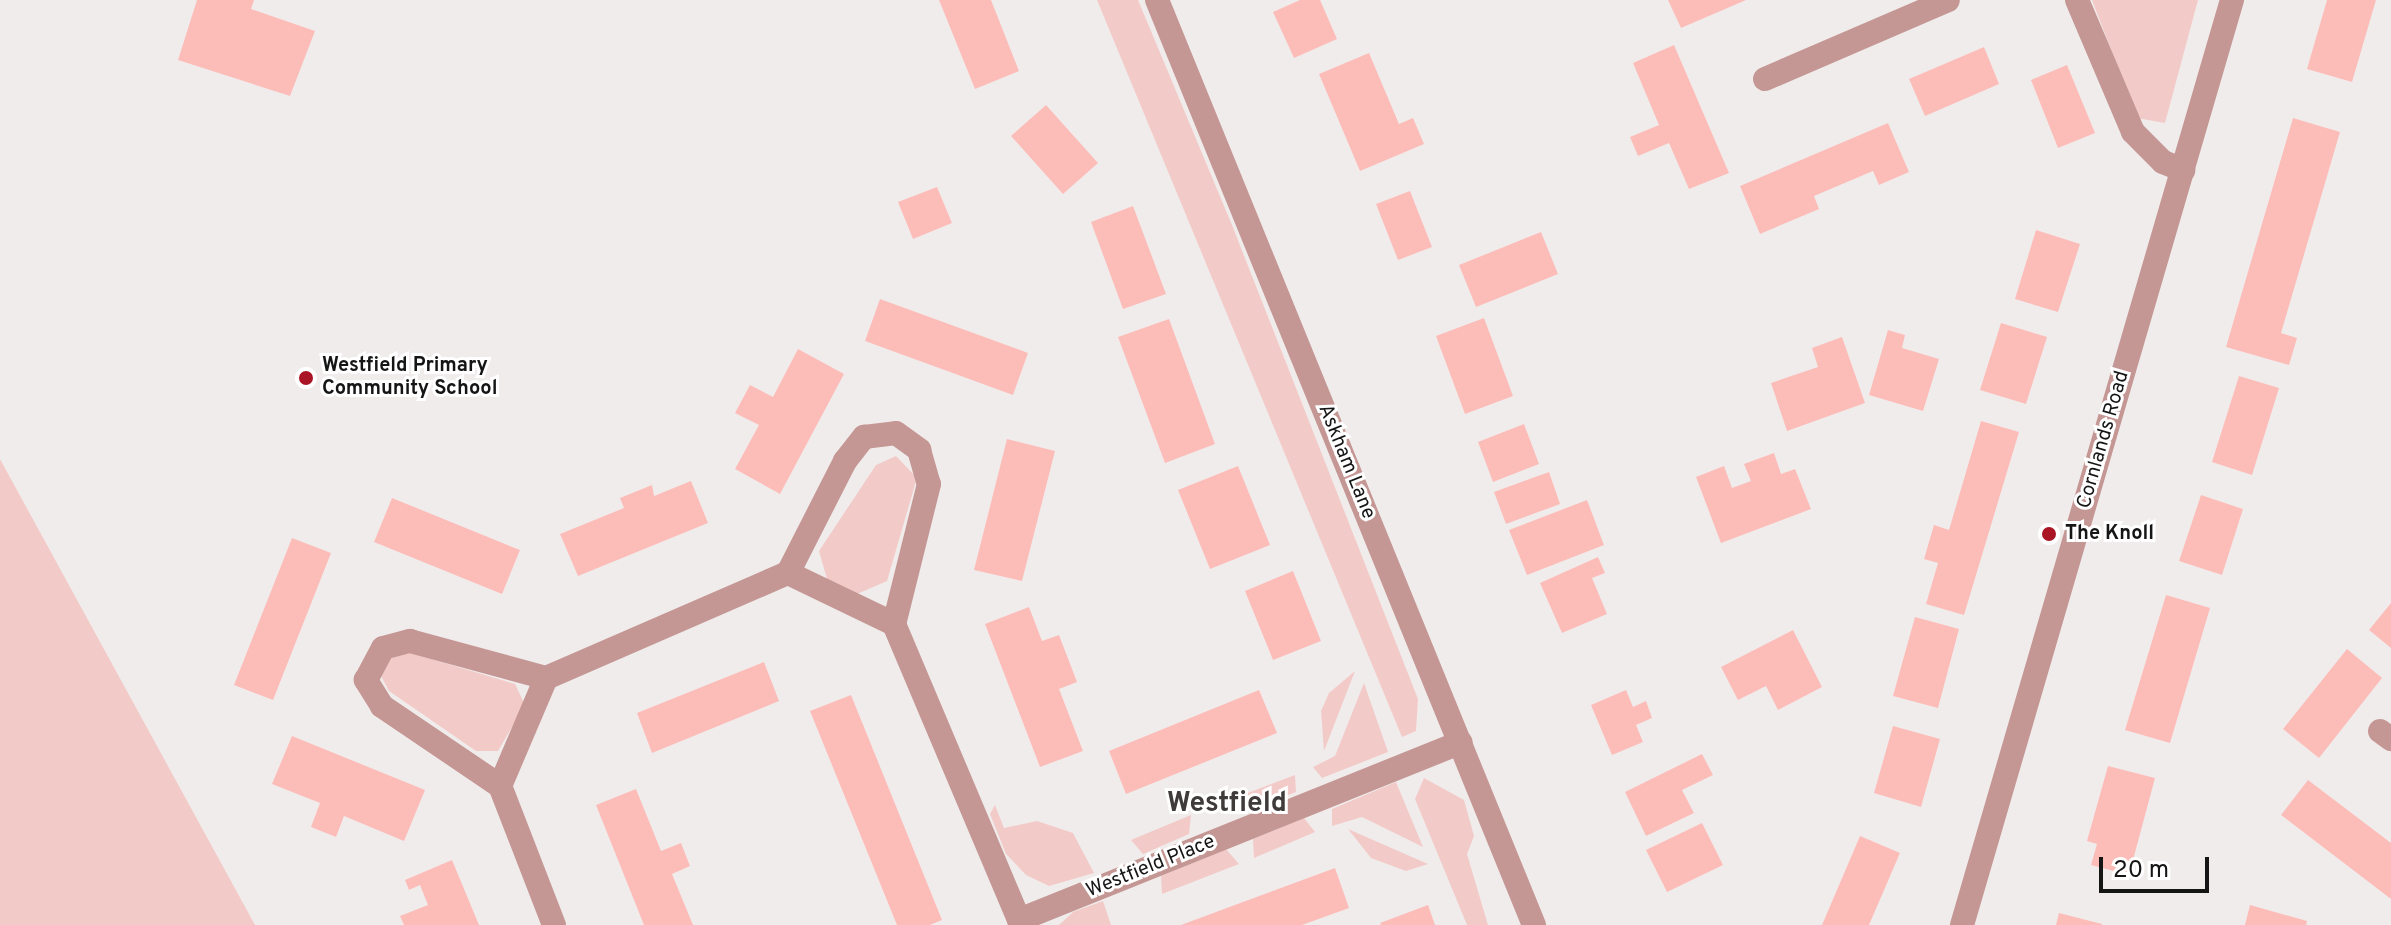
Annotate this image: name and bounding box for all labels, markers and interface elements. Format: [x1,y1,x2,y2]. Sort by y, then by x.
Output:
place label: Westfield Primary Community School [322,354,497,401]
street label: Cornlands Road [2073,368,2135,512]
marker: Westfield Primary Community School [297,369,315,387]
street label: Askham Lane [1312,401,1380,523]
place label: The Knoll [2065,522,2154,546]
marker: The Knoll [2040,525,2058,543]
district label: Westfield [1167,787,1287,821]
street label: Westfield Place [1083,830,1219,904]
scale bar [2103,841,2213,891]
text: 20 m [2113,856,2169,886]

